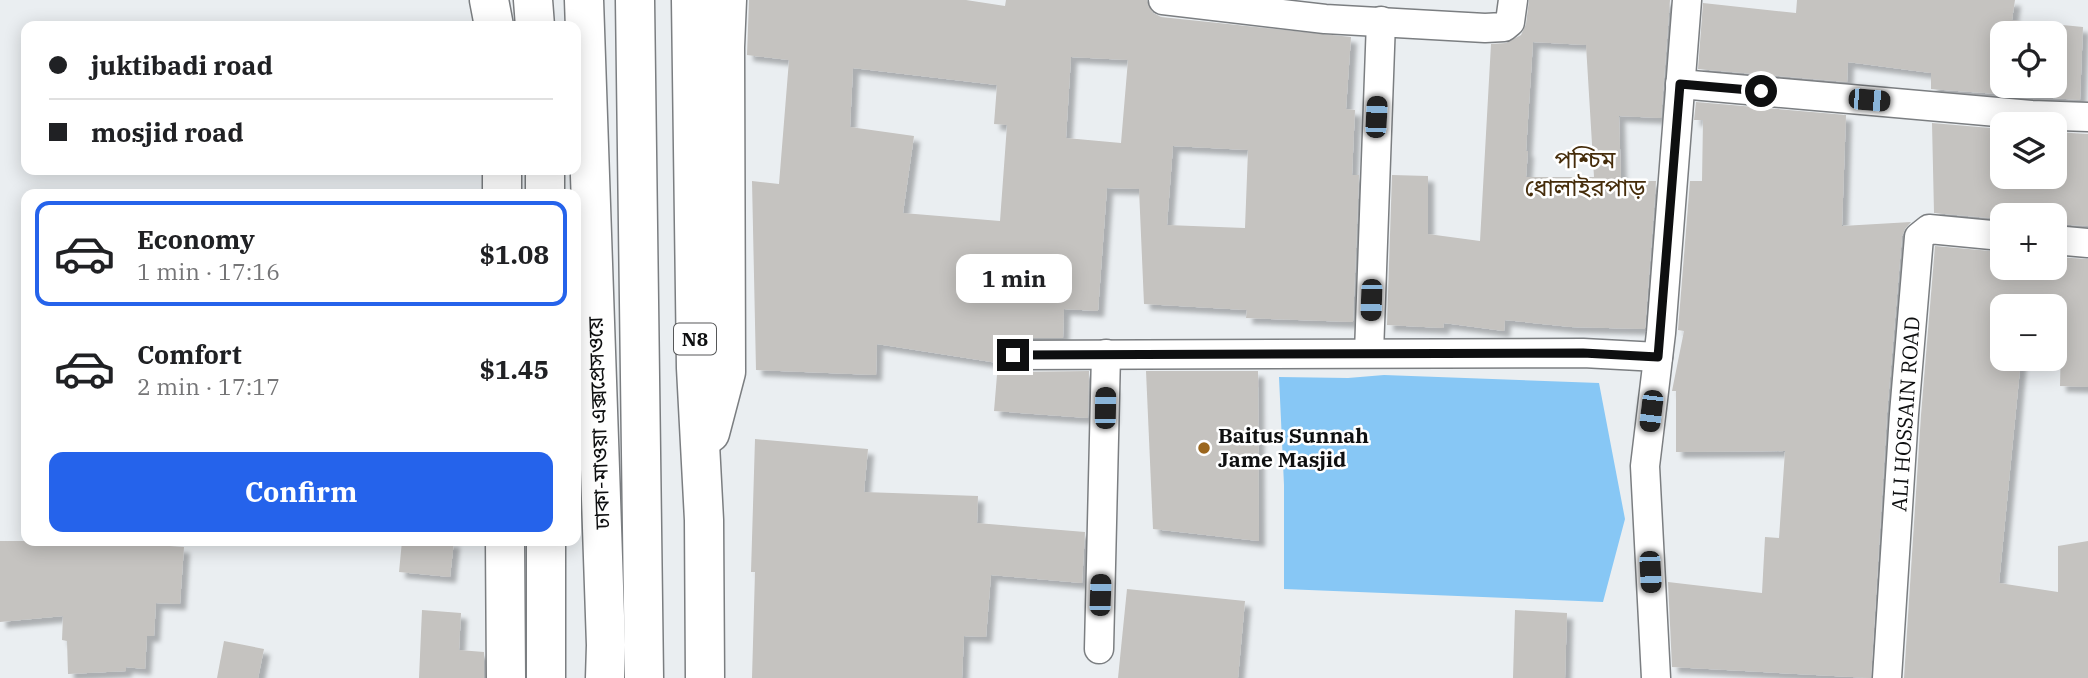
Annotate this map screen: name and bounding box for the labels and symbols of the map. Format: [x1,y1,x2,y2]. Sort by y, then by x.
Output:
route start [1745,75,1777,107]
car [1848,88,1891,112]
car [1365,95,1388,139]
district label: পশ্চিম ধোলাইরপাড় [1524,143,1646,203]
callout: 1 min [955,254,1071,302]
car [1360,279,1383,321]
street label: ALI HOSSAIN ROAD [1884,315,1926,512]
street label: ঢাকা-মাওয়া এক্সপ্রেসওয়ে [580,316,616,531]
road number: N8 [674,324,716,354]
route end [997,339,1029,371]
car [1095,387,1116,429]
car [1639,389,1664,433]
place label: Baitus Sunnah Jame Masjid [1218,421,1369,473]
marker: Baitus Sunnah Jame Masjid [1196,440,1212,456]
car [1639,550,1662,594]
car [1089,574,1112,616]

